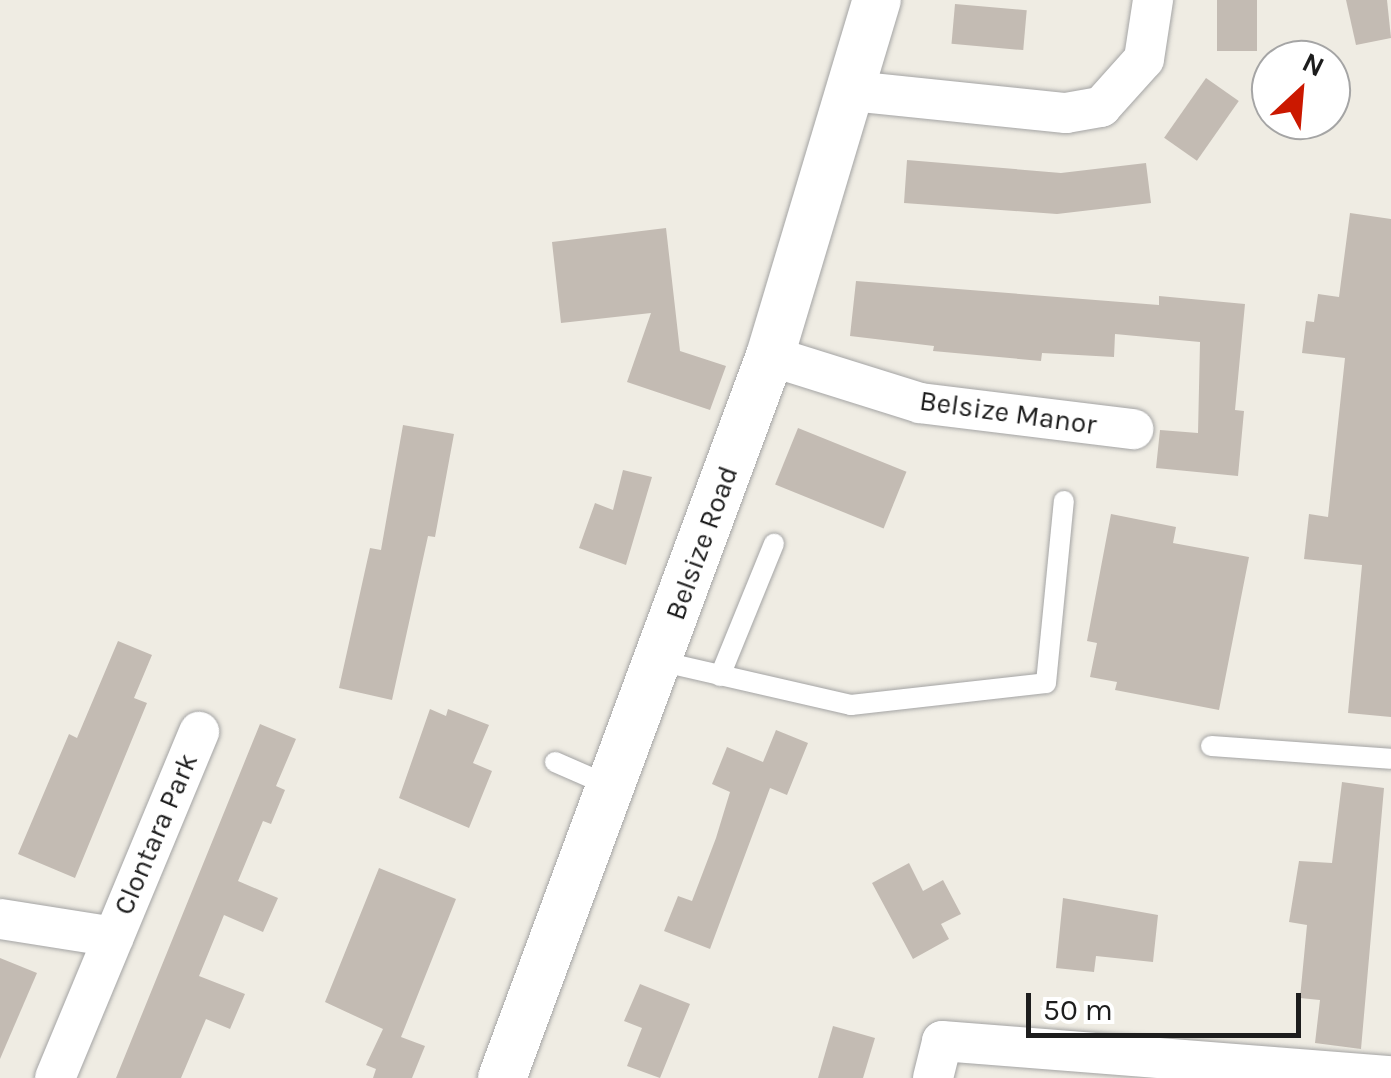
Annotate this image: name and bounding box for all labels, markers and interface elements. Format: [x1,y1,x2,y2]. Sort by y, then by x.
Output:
north arrow [1251,40,1351,140]
text: N [1297,45,1330,84]
street label: Belsize Manor [917,384,1099,442]
street label: Belsize Road [659,461,745,625]
street label: Clontara Park [107,748,205,920]
scale bar [1031,973,1306,1035]
text: 50 m [1043,992,1113,1028]

